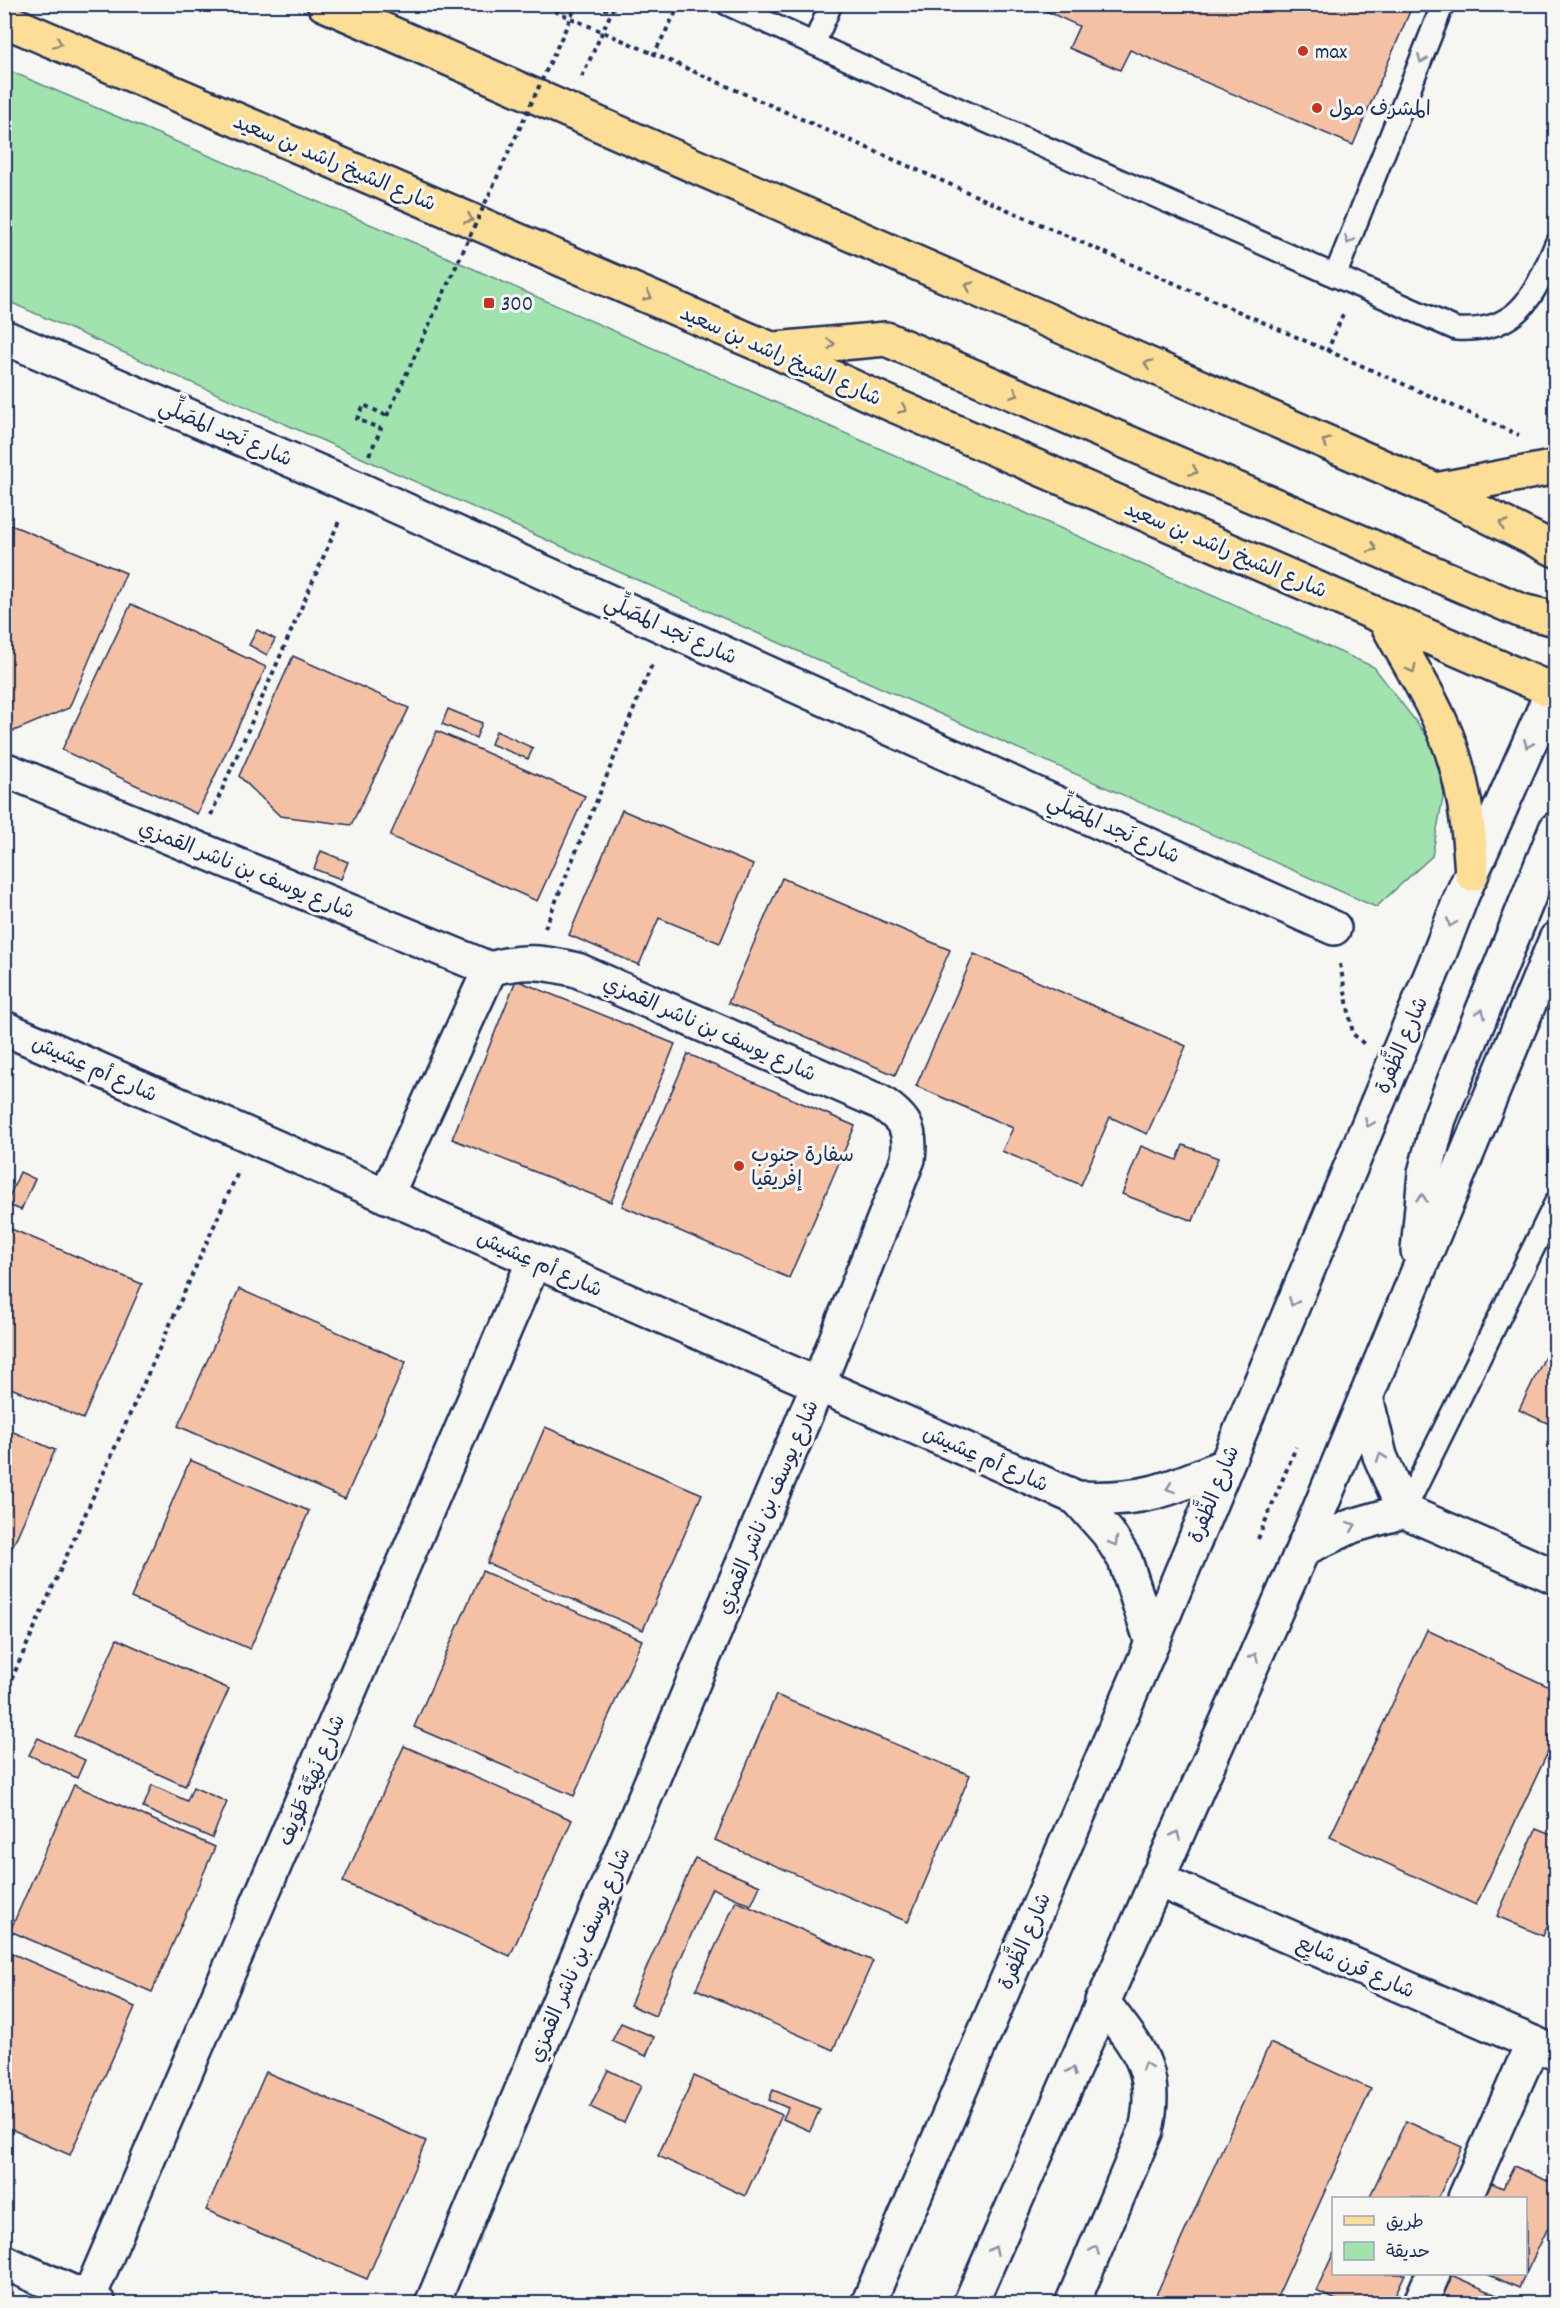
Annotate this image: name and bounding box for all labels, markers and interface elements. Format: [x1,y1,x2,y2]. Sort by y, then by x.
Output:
one-way arrow [52,36,63,48]
place label: max [1315,39,1347,69]
marker: max [1296,44,1310,58]
one-way arrow [1417,53,1429,64]
place label: المشرف مول [1329,96,1431,126]
marker: المشرف مول [1310,101,1324,115]
street label: شارع الشيخ راشد بن سعيد [228,108,440,221]
one-way arrow [463,212,474,224]
one-way arrow [1344,234,1357,245]
one-way arrow [964,281,975,293]
one-way arrow [642,289,653,301]
place label: 300 [501,291,533,321]
marker: 300 [482,296,496,310]
street label: شارع الشيخ راشد بن سعيد [674,300,885,416]
one-way arrow [827,338,836,351]
one-way arrow [1143,359,1154,371]
one-way arrow [1008,387,1019,399]
street label: شارع نَجد المصَلِّي [153,388,298,477]
one-way arrow [897,402,908,414]
one-way arrow [1322,437,1333,449]
one-way arrow [1188,464,1199,476]
street label: شارع الشيخ راشد بن سعيد [1119,495,1331,608]
one-way arrow [1499,520,1510,531]
one-way arrow [1367,541,1378,553]
street label: شارع نَجد المصَلِّي [598,584,743,675]
one-way arrow [1405,663,1416,674]
one-way arrow [1524,738,1536,749]
street label: شارع نَجد المصَلِّي [1041,783,1186,874]
street label: شارع يوسف بن ناشر القمزي [133,815,358,929]
one-way arrow [1446,917,1458,928]
street label: شارع يوسف بن ناشر القمزي [597,970,820,1091]
street label: شارع الظَّفرة [1364,991,1438,1099]
one-way arrow [1474,1008,1487,1019]
street label: شارع أم عِشيش [26,1030,161,1112]
one-way arrow [1364,1116,1376,1127]
place label: سفارة جنوب إفريقيا [751,1142,854,1196]
marker: سفارة جنوب إفريقيا [732,1159,746,1173]
one-way arrow [1415,1193,1428,1202]
street label: شارع أم عِشيش [471,1225,606,1307]
one-way arrow [1288,1296,1300,1307]
street label: شارع يوسف بن ناشر القمزي [711,1396,829,1620]
street label: شارع أم عِشيش [917,1420,1052,1502]
street label: شارع الظَّفرة [1177,1440,1249,1548]
one-way arrow [1376,1452,1389,1463]
one-way arrow [1165,1481,1176,1494]
one-way arrow [1346,1521,1357,1533]
one-way arrow [1107,1536,1118,1546]
one-way arrow [1247,1652,1259,1663]
street label: شارع نَهيَّة طَوَيف [273,1711,355,1852]
one-way arrow [1168,1831,1180,1842]
street label: شارع يوسف بن ناشر القمزي [523,1844,641,2068]
street label: شارع الظَّفرة [987,1887,1061,1995]
street label: شارع قرن شايِع [1291,1929,1419,2008]
one-way arrow [1140,2061,1153,2072]
one-way arrow [1065,2067,1077,2078]
legend [1332,2197,1527,2275]
text: طريق [1386,2211,1424,2236]
text: حديقة [1386,2241,1430,2266]
one-way arrow [986,2245,998,2256]
one-way arrow [1088,2245,1100,2256]

